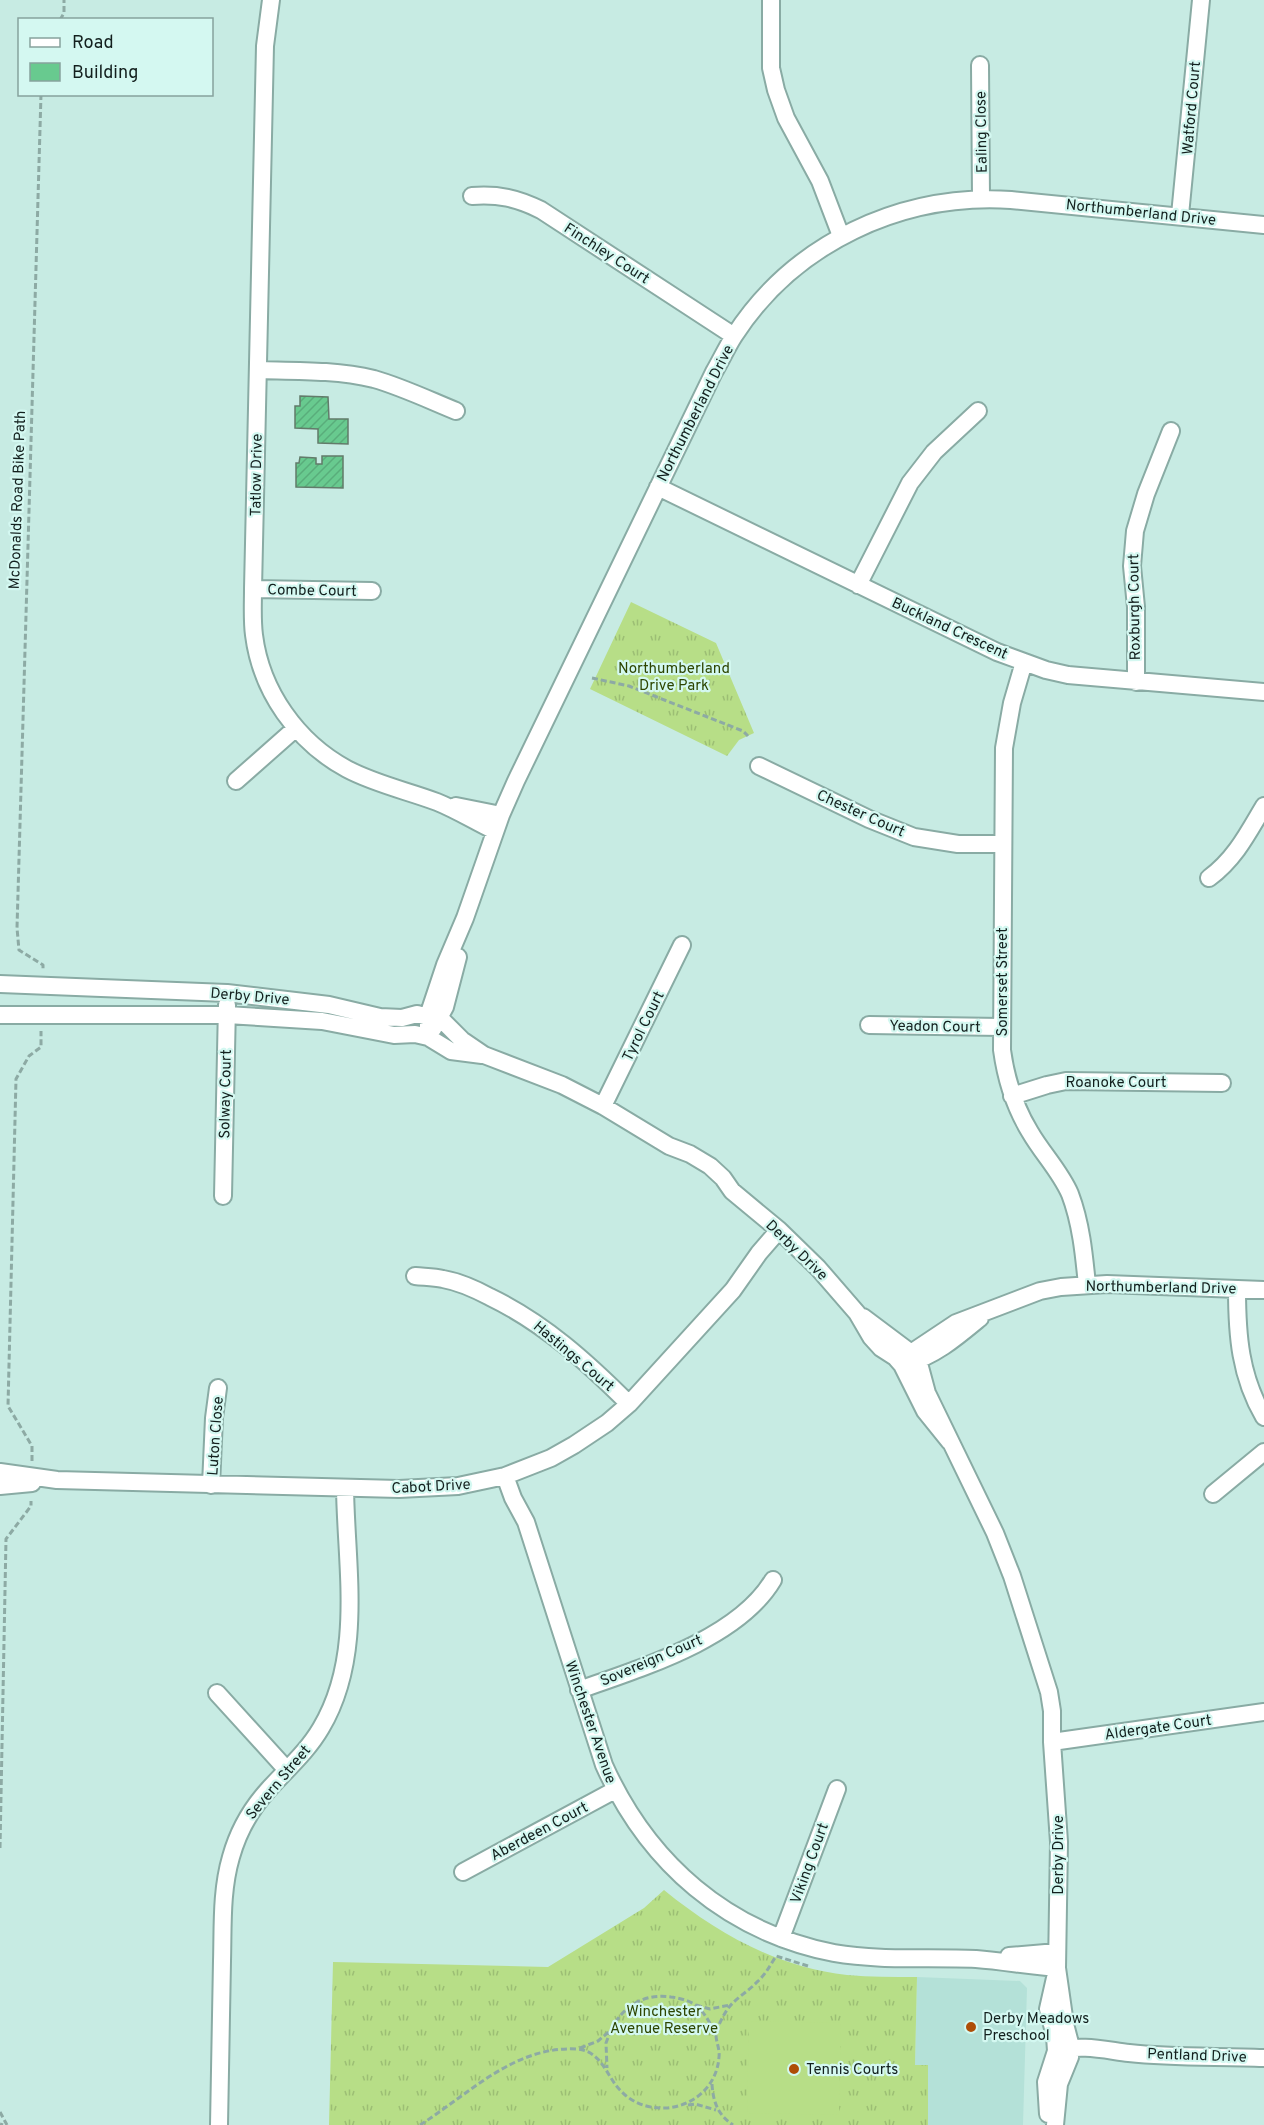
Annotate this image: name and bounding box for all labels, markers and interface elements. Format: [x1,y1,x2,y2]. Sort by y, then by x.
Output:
legend [18,18,213,96]
text: Road [72,32,114,55]
street label: Watford Court [1179,60,1206,156]
text: Building [72,62,138,85]
street label: Ealing Close [972,91,993,173]
street label: Northumberland Drive [1065,196,1217,231]
street label: Finchley Court [560,219,653,289]
street label: Northumberland Drive [654,342,739,485]
street label: McDonalds Road Bike Path [6,410,31,590]
street label: Tatlow Drive [247,433,268,517]
street label: Roxburgh Court [1125,553,1146,660]
street label: Combe Court [267,581,357,602]
street label: Buckland Crescent [888,594,1010,665]
park label: Northumberland Drive Park [618,660,730,696]
street label: Chester Court [813,786,908,842]
street label: Somerset Street [994,927,1013,1037]
street label: Derby Drive [209,985,290,1010]
street label: Tyrol Court [619,988,670,1065]
street label: Yeadon Court [889,1017,981,1038]
street label: Solway Court [216,1049,237,1139]
street label: Roanoke Court [1066,1074,1166,1093]
street label: Derby Drive [761,1217,831,1285]
street label: Northumberland Drive [1085,1278,1237,1299]
street label: Hastings Court [529,1318,617,1397]
street label: Luton Close [204,1396,229,1476]
street label: Cabot Drive [391,1476,471,1499]
street label: Sovereign Court [598,1631,706,1691]
street label: Winchester Avenue [560,1659,620,1786]
street label: Aldergate Court [1103,1712,1213,1745]
street label: Severn Street [243,1742,316,1824]
street label: Aberdeen Court [488,1799,592,1866]
street label: Derby Drive [1050,1815,1069,1895]
street label: Viking Court [787,1821,834,1906]
park label: Winchester Avenue Reserve [610,2003,718,2039]
place label: Derby Meadows Preschool [983,2010,1089,2046]
marker: Derby Meadows Preschool [964,2020,978,2034]
street label: Pentland Drive [1147,2045,1247,2068]
place label: Tennis Courts [806,2061,898,2080]
marker: Tennis Courts [787,2062,801,2076]

